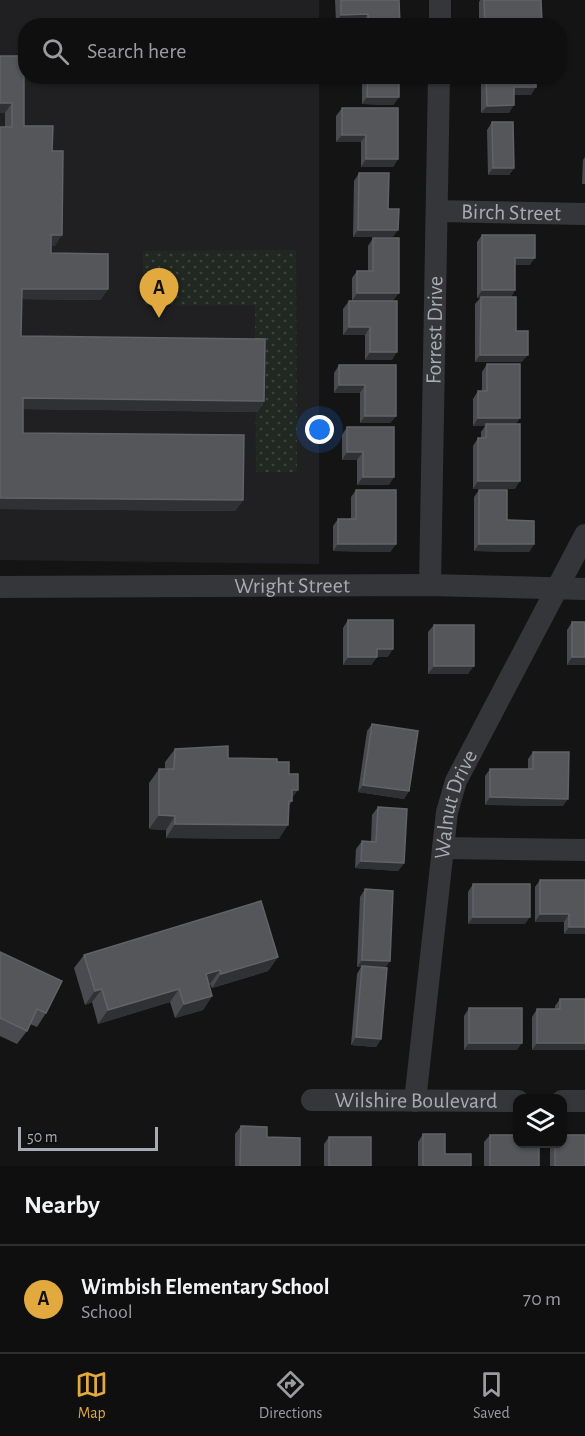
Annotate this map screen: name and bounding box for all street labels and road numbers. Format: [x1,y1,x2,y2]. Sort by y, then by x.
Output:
street label: Birch Street [461,200,561,225]
street label: Forrest Drive [423,276,446,384]
street label: Wright Street [234,574,350,597]
street label: Walnut Drive [431,746,481,860]
street label: Wilshire Boulevard [334,1089,498,1112]

